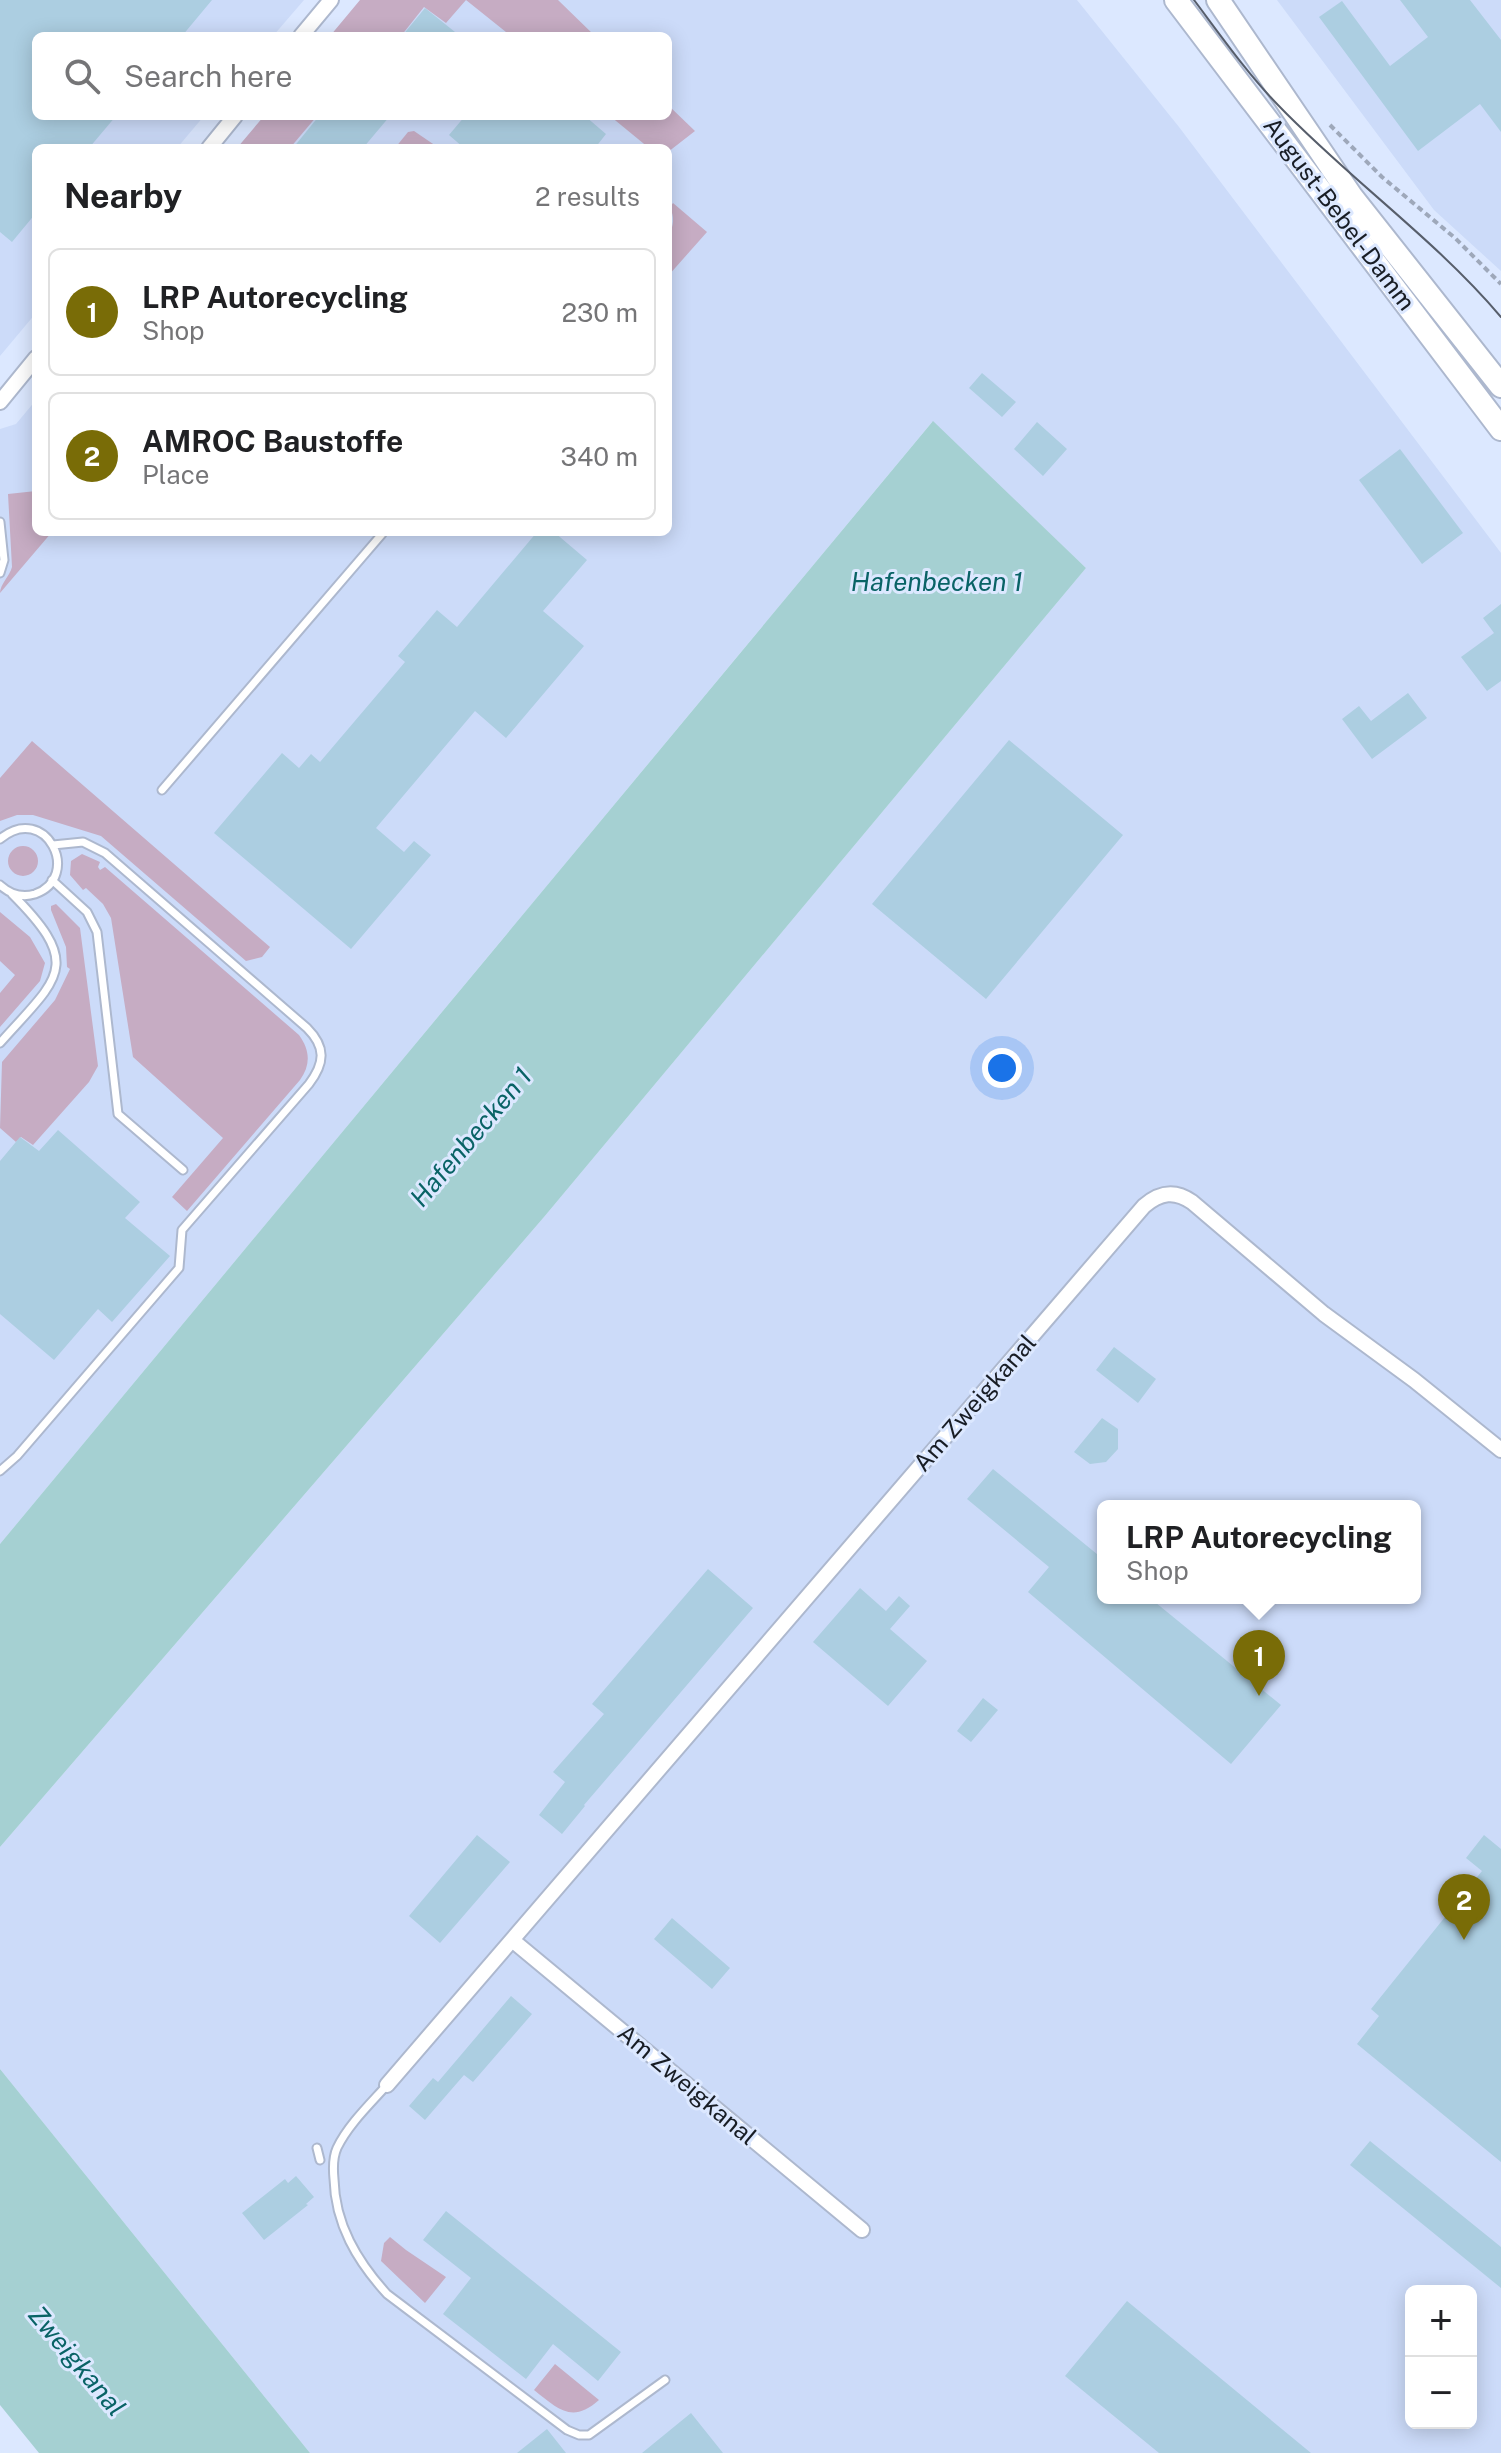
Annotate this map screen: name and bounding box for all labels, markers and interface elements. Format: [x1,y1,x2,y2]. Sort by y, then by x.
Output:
search box [32,32,672,120]
icon: search [60,54,104,98]
text: Search here [124,58,292,94]
street label: August-Bebel-Damm [1258,112,1421,315]
text: Nearby [64,176,182,216]
text: 2 results [535,181,640,212]
text: LRP Autorecycling [142,279,408,315]
text: 1 [86,297,98,328]
text: 230 m [562,297,638,328]
text: Shop [142,315,205,346]
text: AMROC Baustoffe [142,423,403,459]
text: 2 [84,441,100,472]
text: 340 m [561,441,638,472]
text: Place [142,459,209,490]
water label: Hafenbecken 1 [851,566,1023,597]
your location [982,1048,1022,1088]
water label: Hafenbecken 1 [403,1061,538,1213]
street label: Am Zweigkanal [907,1328,1041,1477]
popup [1097,1500,1421,1604]
text: LRP Autorecycling [1126,1519,1392,1555]
text: Shop [1126,1555,1189,1586]
pin: 1 [1233,1630,1285,1696]
pin: 2 [1438,1874,1490,1940]
street label: Am Zweigkanal [613,2018,763,2150]
map controls [1405,2285,1477,2429]
button: + [1405,2285,1477,2357]
water label: Zweigkanal [22,2299,132,2422]
button: − [1405,2357,1477,2429]

